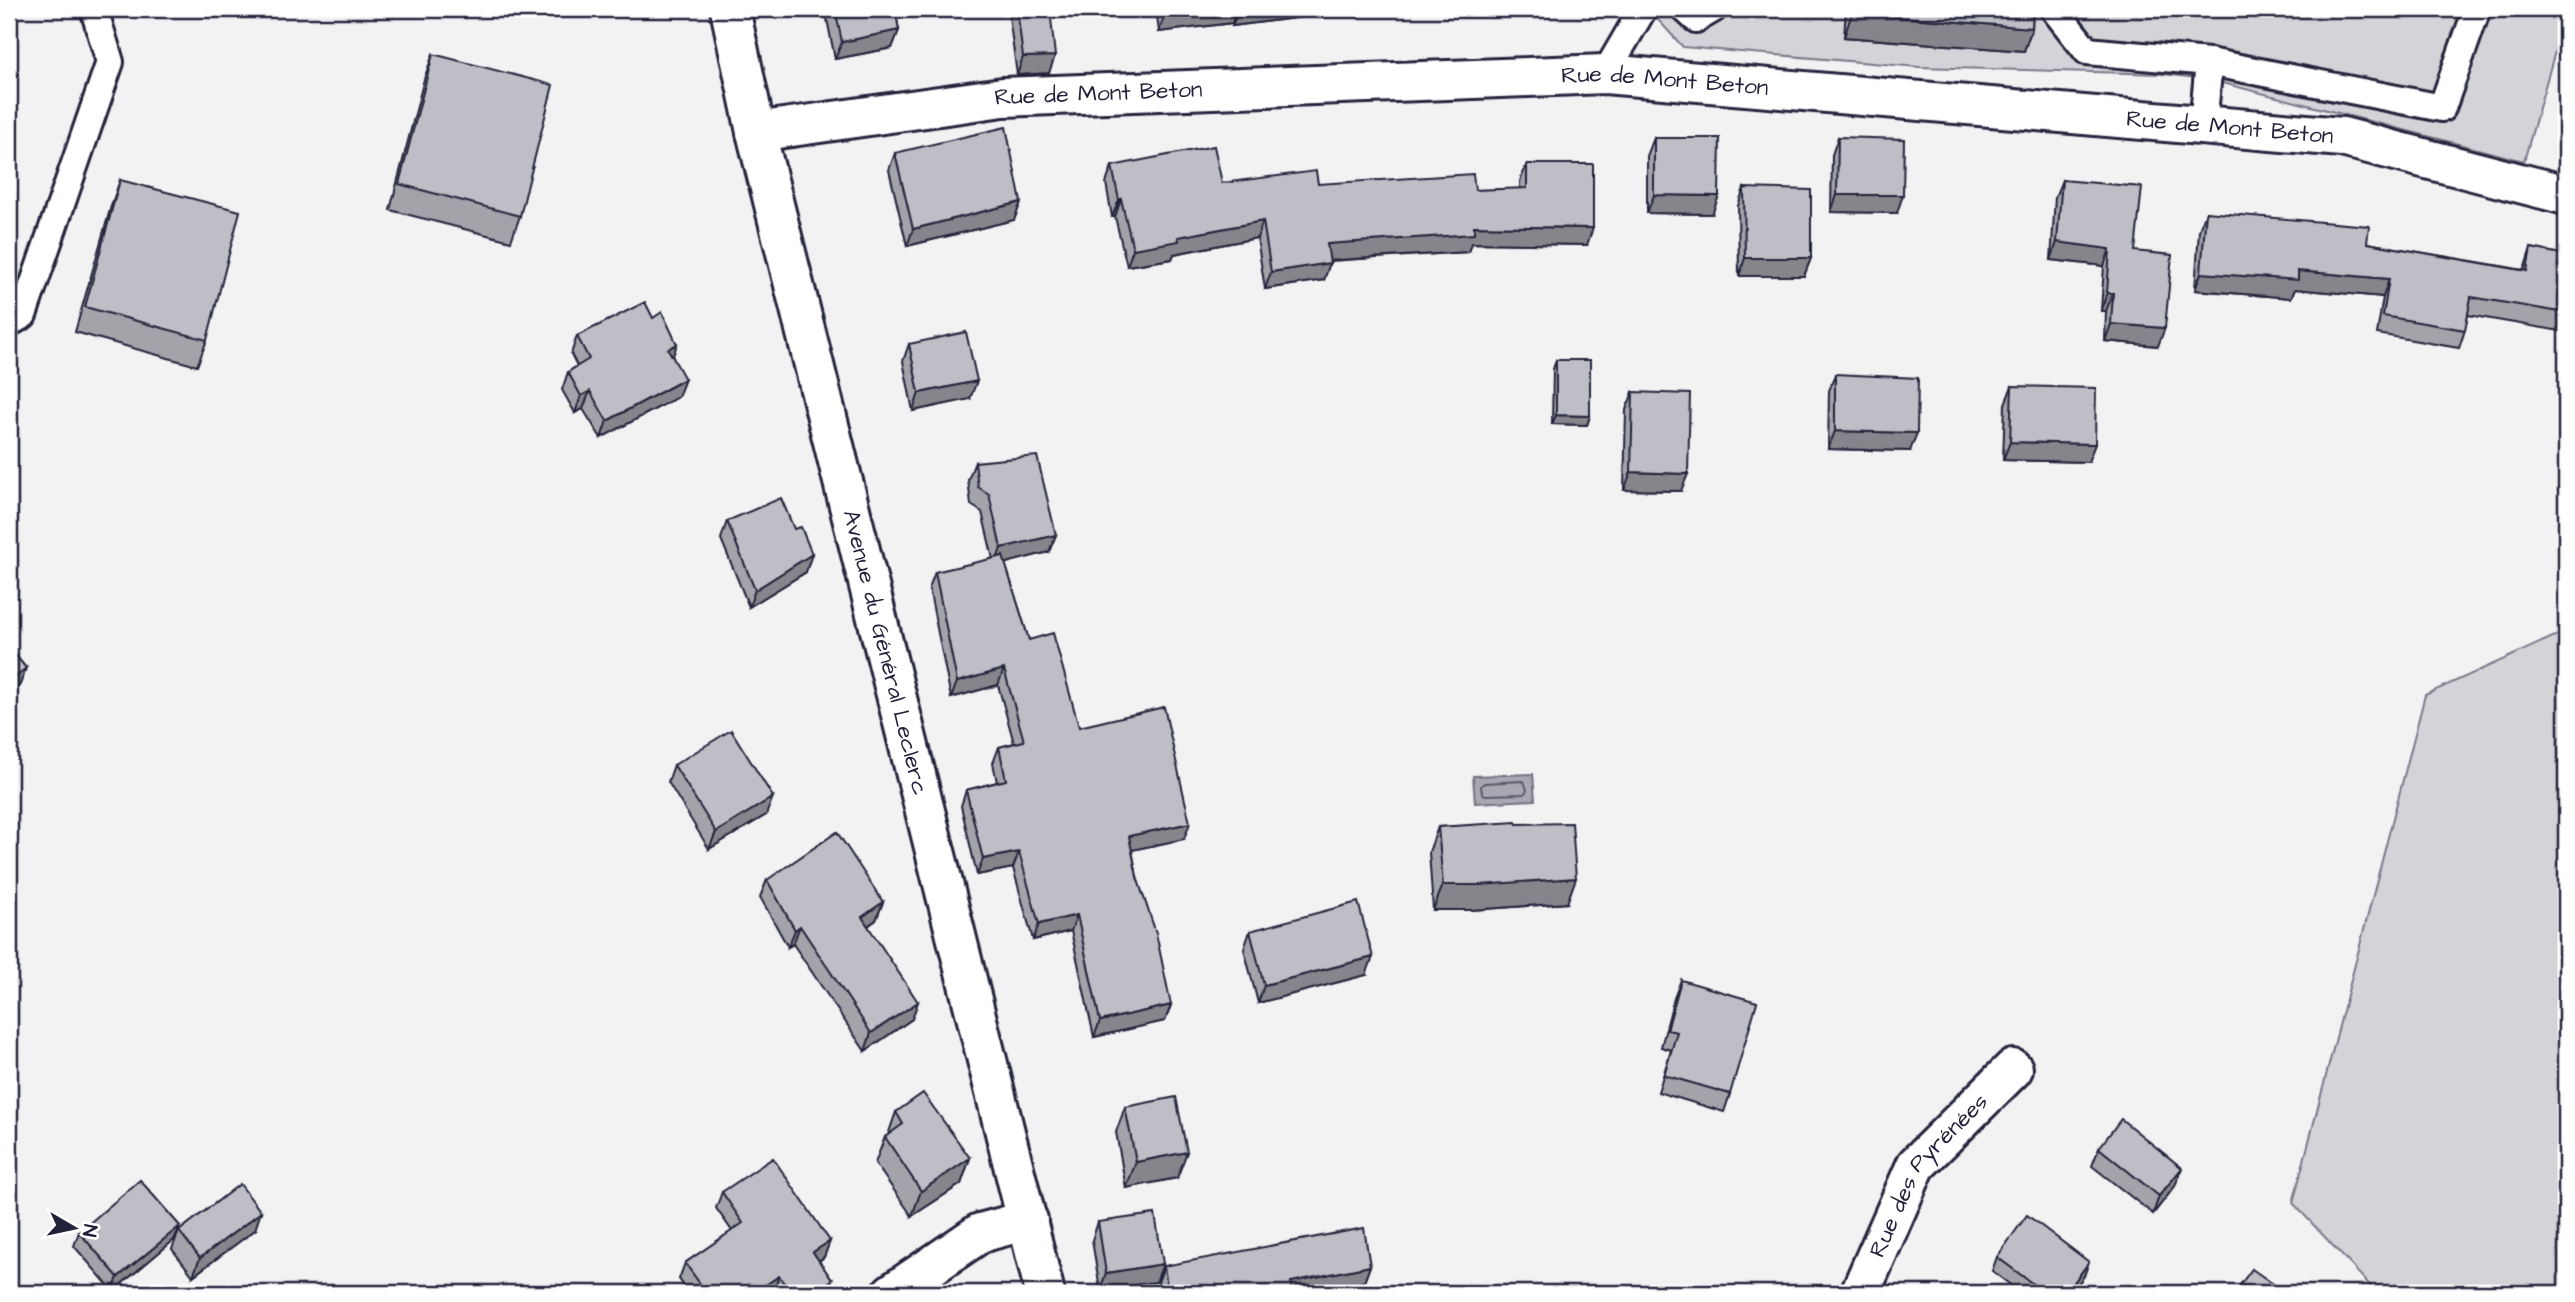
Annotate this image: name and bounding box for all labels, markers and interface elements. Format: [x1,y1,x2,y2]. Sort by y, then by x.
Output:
street label: Rue de Mont Beton [1561,58,1770,104]
street label: Rue de Mont Beton [992,73,1203,114]
street label: Rue de Mont Beton [2125,103,2335,152]
street label: Avenue du Général Leclerc [835,507,936,798]
street label: Rue des Pyrénées [1862,1086,1995,1262]
north arrow [38,1194,108,1264]
text: N [75,1222,104,1239]

